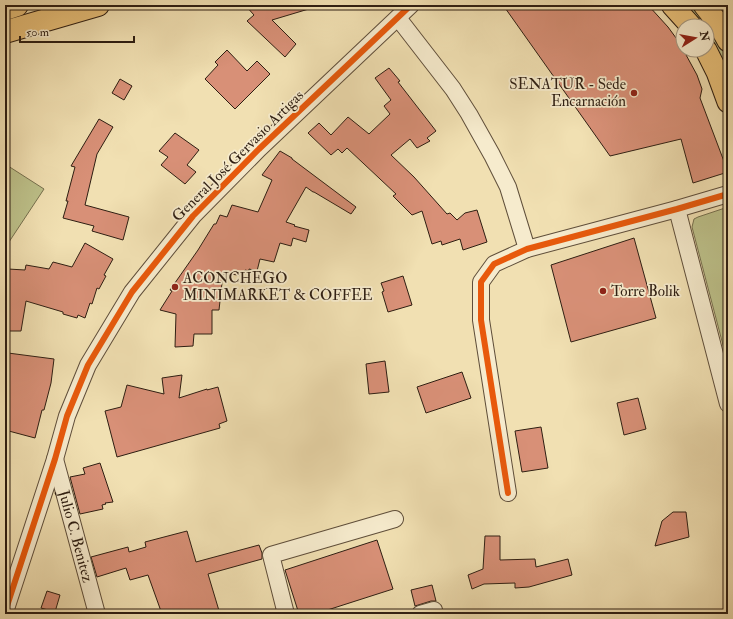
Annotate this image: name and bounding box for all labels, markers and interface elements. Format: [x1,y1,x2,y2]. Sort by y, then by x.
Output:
scale bar [20,18,134,44]
north arrow [675,18,715,58]
text: 50 m [26,25,50,40]
text: N [697,29,712,43]
place label: SENATUR - Sede Encarnación [509,75,626,111]
street label: General José Gervasio Artigas [168,86,309,227]
marker: SENATUR - Sede Encarnación [629,88,639,98]
place label: ACONCHEGO MINIMARKET & COFFEE [182,269,373,305]
marker: ACONCHEGO MINIMARKET & COFFEE [170,282,180,292]
place label: Torre Bolik [611,282,680,301]
marker: Torre Bolik [598,286,608,296]
street label: Julio C. Benitez [53,487,98,584]

